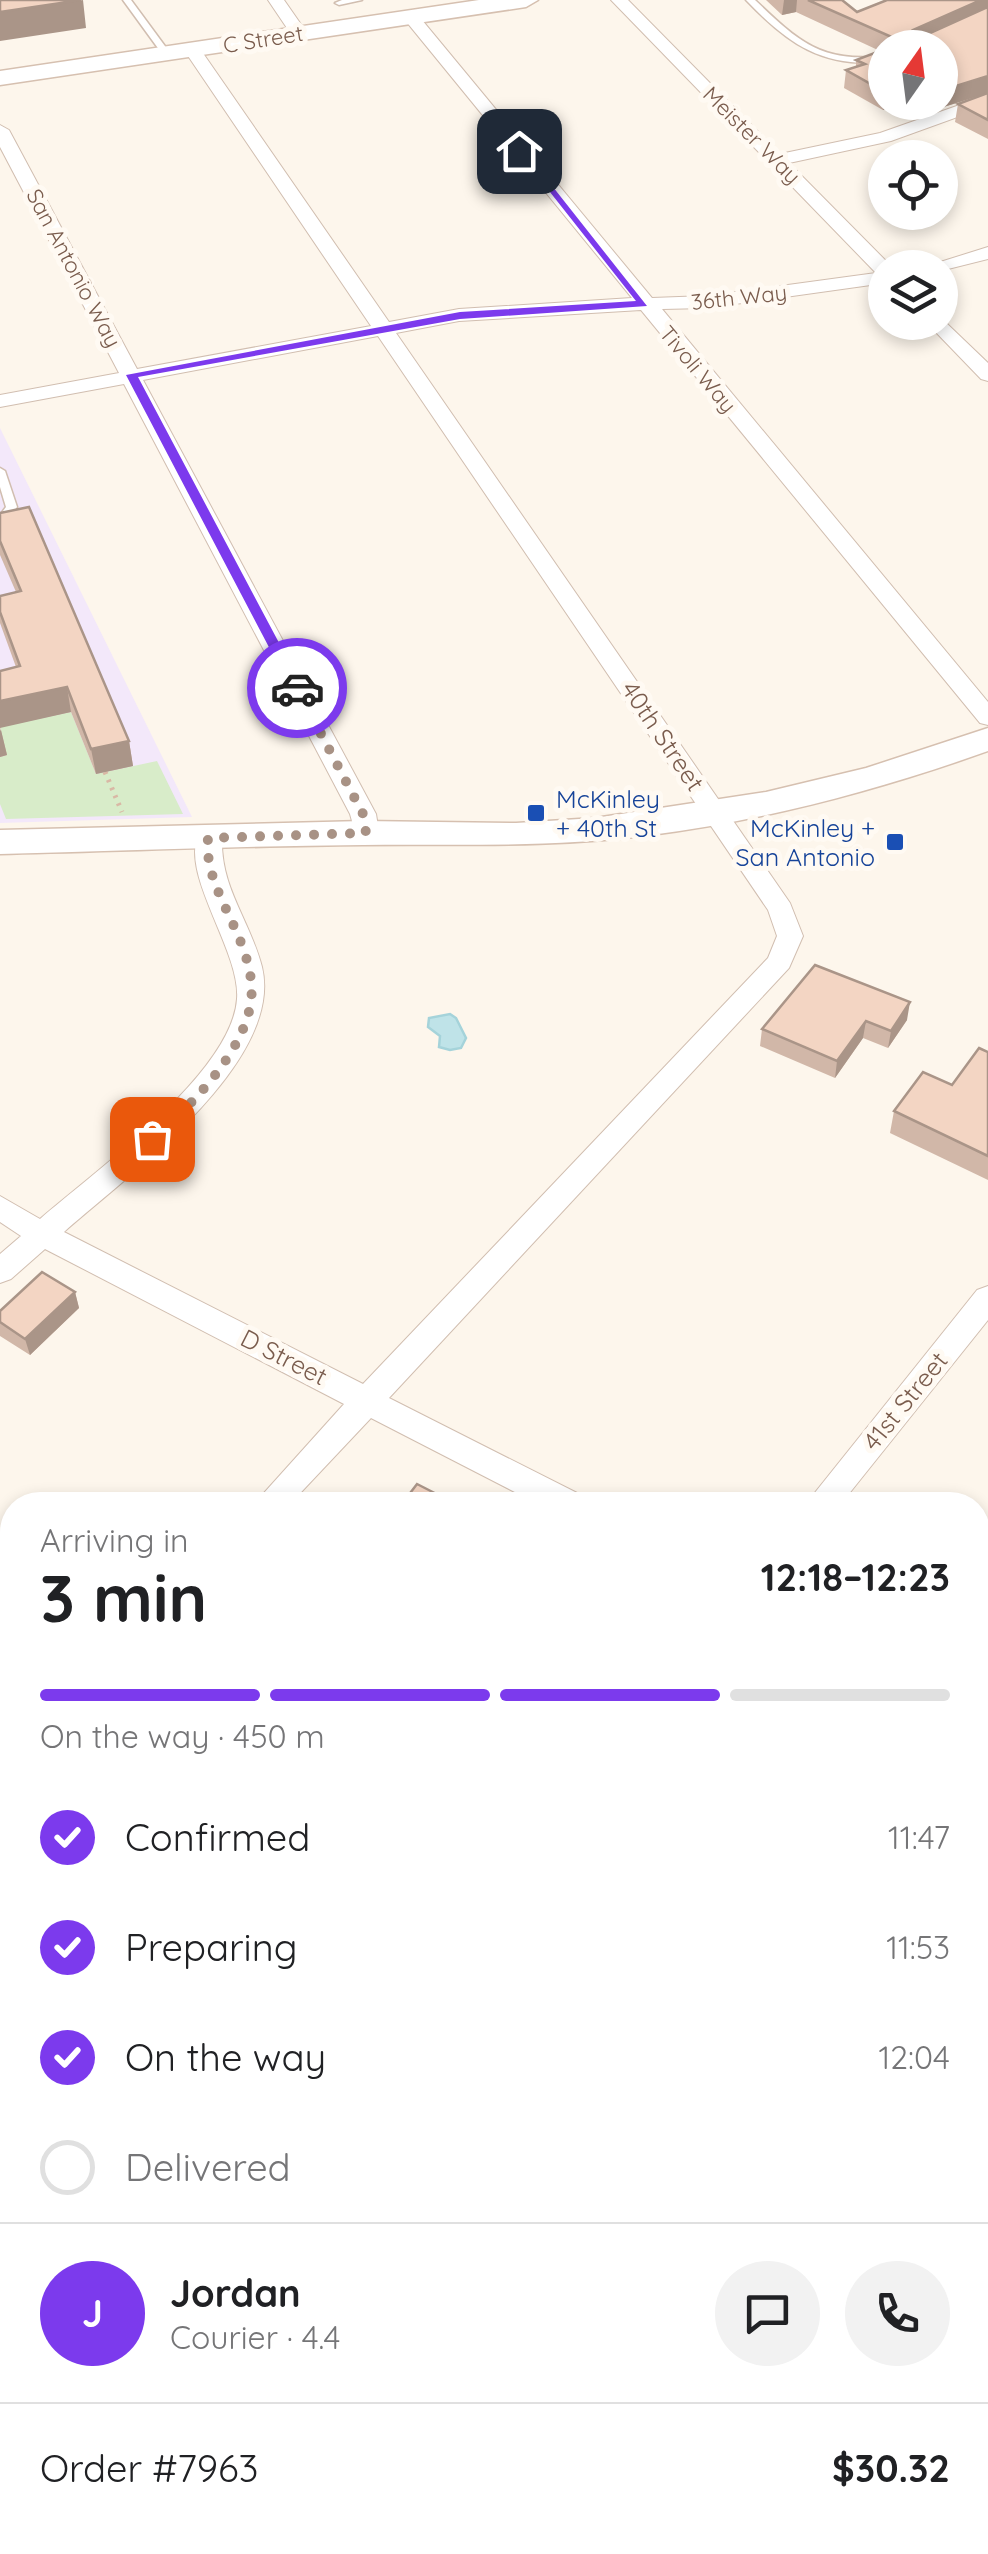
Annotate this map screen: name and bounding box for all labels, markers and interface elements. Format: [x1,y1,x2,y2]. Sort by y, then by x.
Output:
street label: C Street [221,19,305,59]
north arrow [868,30,958,120]
map controls [868,30,958,340]
street label: Meister Way [697,80,807,190]
pin [477,109,562,194]
icon: home [492,124,547,179]
button: locate [868,140,958,230]
street label: San Antonio Way [20,184,128,352]
button: layers [868,250,958,340]
street label: 36th Way [690,278,788,316]
street label: Tivoli Way [653,320,743,418]
courier [247,638,347,738]
icon: car [270,661,325,716]
street label: 40th Street [615,675,711,797]
place label: McKinley + 40th St [556,783,660,843]
marker: McKinley + 40th St [525,802,547,824]
place label: McKinley + San Antonio [736,812,875,872]
marker: McKinley + San Antonio [884,831,906,853]
pin [110,1097,195,1182]
icon: bag [125,1112,180,1167]
street label: D Street [236,1322,333,1392]
street label: 41st Street [856,1345,954,1456]
text: Arriving in [40,1520,189,1560]
text: 12:18–12:23 [761,1553,950,1601]
text: 3 min [40,1557,207,1638]
text: On the way · 450 m [40,1716,325,1756]
icon: check [40,1810,95,1865]
text: Confirmed [125,1813,310,1861]
text: 11:47 [888,1817,950,1857]
icon: check [40,1920,95,1975]
text: Preparing [125,1923,297,1971]
text: 11:53 [886,1927,950,1967]
icon: check [40,2030,95,2085]
text: On the way [125,2033,326,2081]
text: 12:04 [879,2037,950,2077]
text: Delivered [125,2143,291,2191]
button: chat [715,2261,820,2366]
button: phone [845,2261,950,2366]
text: Jordan [170,2269,301,2317]
text: J [82,2289,103,2337]
text: Courier · 4.4 [170,2317,340,2357]
text: Order #7963 [40,2444,258,2492]
text: $30.32 [832,2444,950,2492]

